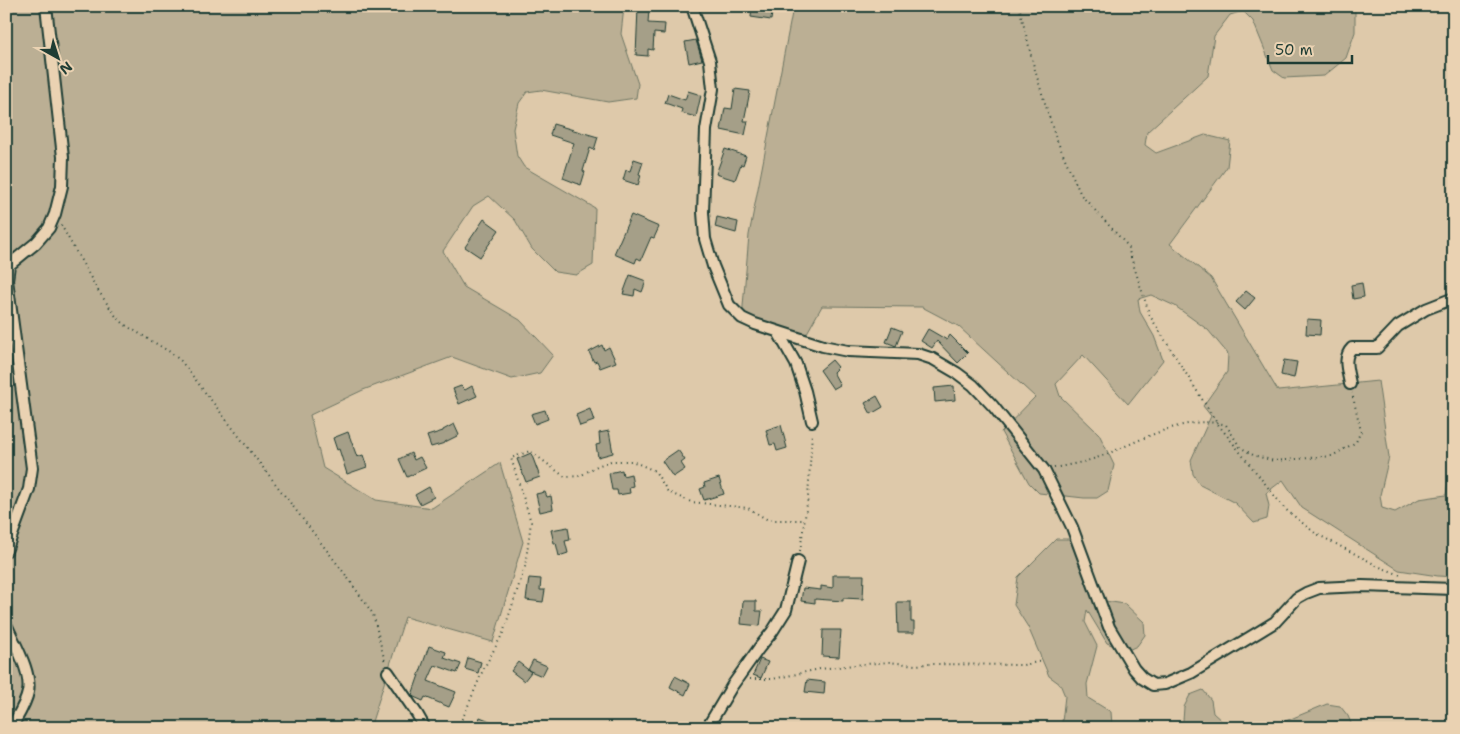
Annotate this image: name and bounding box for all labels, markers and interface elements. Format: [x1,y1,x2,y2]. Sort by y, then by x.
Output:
north arrow [32,32,82,82]
scale bar [1268,32,1351,64]
text: 50 m [1275,40,1313,60]
text: N [56,58,76,79]

